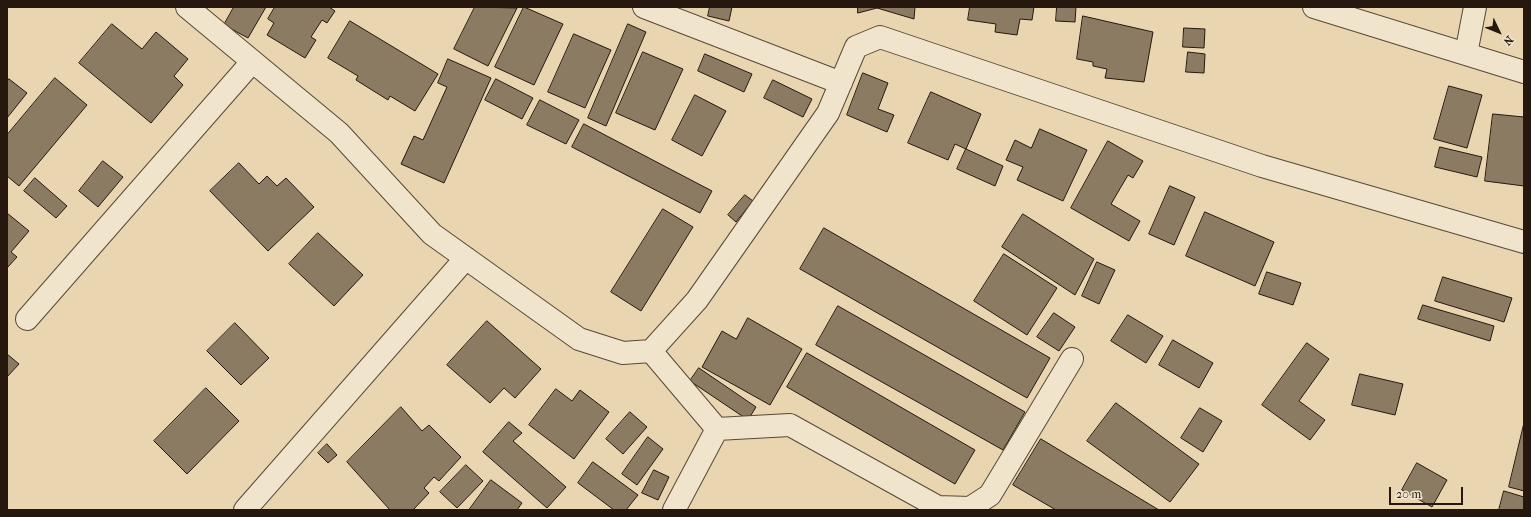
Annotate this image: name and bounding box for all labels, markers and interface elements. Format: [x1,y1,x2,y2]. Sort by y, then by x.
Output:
north arrow [1479,12,1519,52]
text: N [1501,33,1516,48]
scale bar [1391,479,1465,505]
text: 20 m [1396,487,1421,501]

